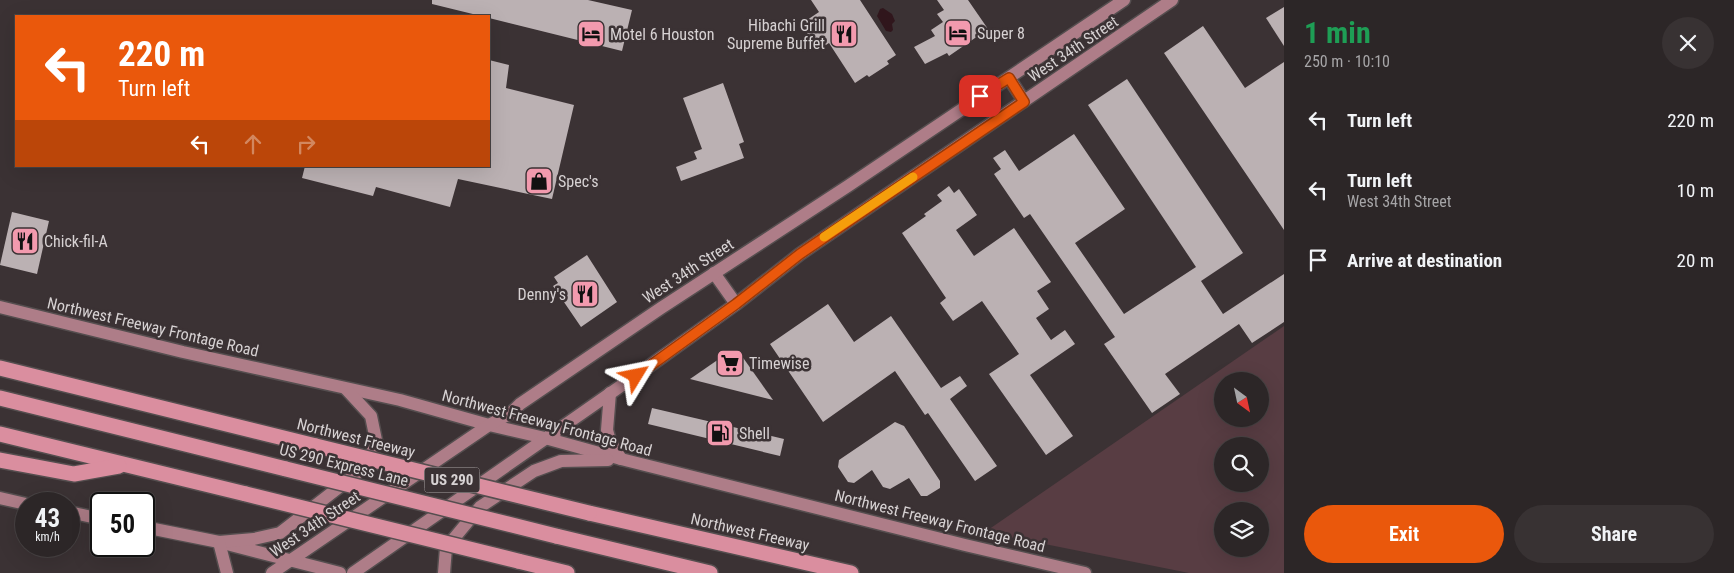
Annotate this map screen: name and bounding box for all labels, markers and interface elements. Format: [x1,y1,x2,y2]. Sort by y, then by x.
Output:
street label: West 34th Street [1024,12,1122,86]
text: 1 min [1304,15,1371,50]
place label: Hibachi Grill Supreme Buffet [727,16,825,53]
button: close [1662,17,1714,69]
hotel icon: Super 8 [943,18,973,48]
hotel icon: Motel 6 Houston [576,19,606,49]
restaurant icon: Hibachi Grill Supreme Buffet [829,19,859,49]
place label: Super 8 [977,24,1025,43]
place label: Motel 6 Houston [610,25,715,44]
text: 220 m [118,34,205,75]
icon: left [35,35,100,100]
text: 250 m · 10:10 [1304,52,1390,71]
pin [959,75,1001,117]
text: Turn left [118,76,190,101]
icon: arrive [966,82,994,110]
icon: left [1304,106,1332,134]
text: Turn left [1347,109,1412,132]
text: 220 m [1667,109,1714,132]
icon: left [186,130,214,158]
icon: ahead [239,130,267,158]
icon: right [292,130,320,158]
shop icon: Spec's [524,166,554,196]
text: Turn left [1347,169,1412,192]
place label: Spec's [558,172,598,191]
icon: left [1304,176,1332,204]
text: 10 m [1677,179,1714,202]
text: West 34th Street [1347,192,1452,211]
restaurant icon: Chick-fil-A [10,226,40,256]
place label: Chick-fil-A [44,232,108,251]
street label: West 34th Street [639,234,737,307]
icon: arrive [1304,246,1332,274]
text: Arrive at destination [1347,249,1502,272]
text: 20 m [1677,249,1714,272]
restaurant icon: Denny's [570,279,600,309]
place label: Denny's [518,285,566,304]
street label: Northwest Freeway Frontage Road [45,293,261,361]
supermarket icon: Timewise [715,348,745,378]
position arrow [609,349,661,401]
place label: Timewise [749,354,809,373]
north arrow [1214,372,1269,428]
map controls [1214,372,1269,557]
street label: Northwest Freeway Frontage Road [440,386,654,460]
street label: Northwest Freeway [295,414,417,462]
fuel station icon: Shell [705,418,735,448]
place label: Shell [739,424,770,443]
button: search [1214,437,1269,492]
street label: US 290 Express Lane [278,440,410,490]
road number: US 290 [424,468,480,492]
street label: Northwest Freeway Frontage Road [833,486,1047,556]
street label: West 34th Street [266,487,364,561]
speed limit sign: 50 [90,492,155,557]
button: layers [1214,502,1269,557]
text: 43 [35,504,60,533]
button: Exit [1304,505,1504,563]
button: Share [1514,505,1714,563]
street label: Northwest Freeway [689,509,811,555]
text: km/h [35,530,60,544]

